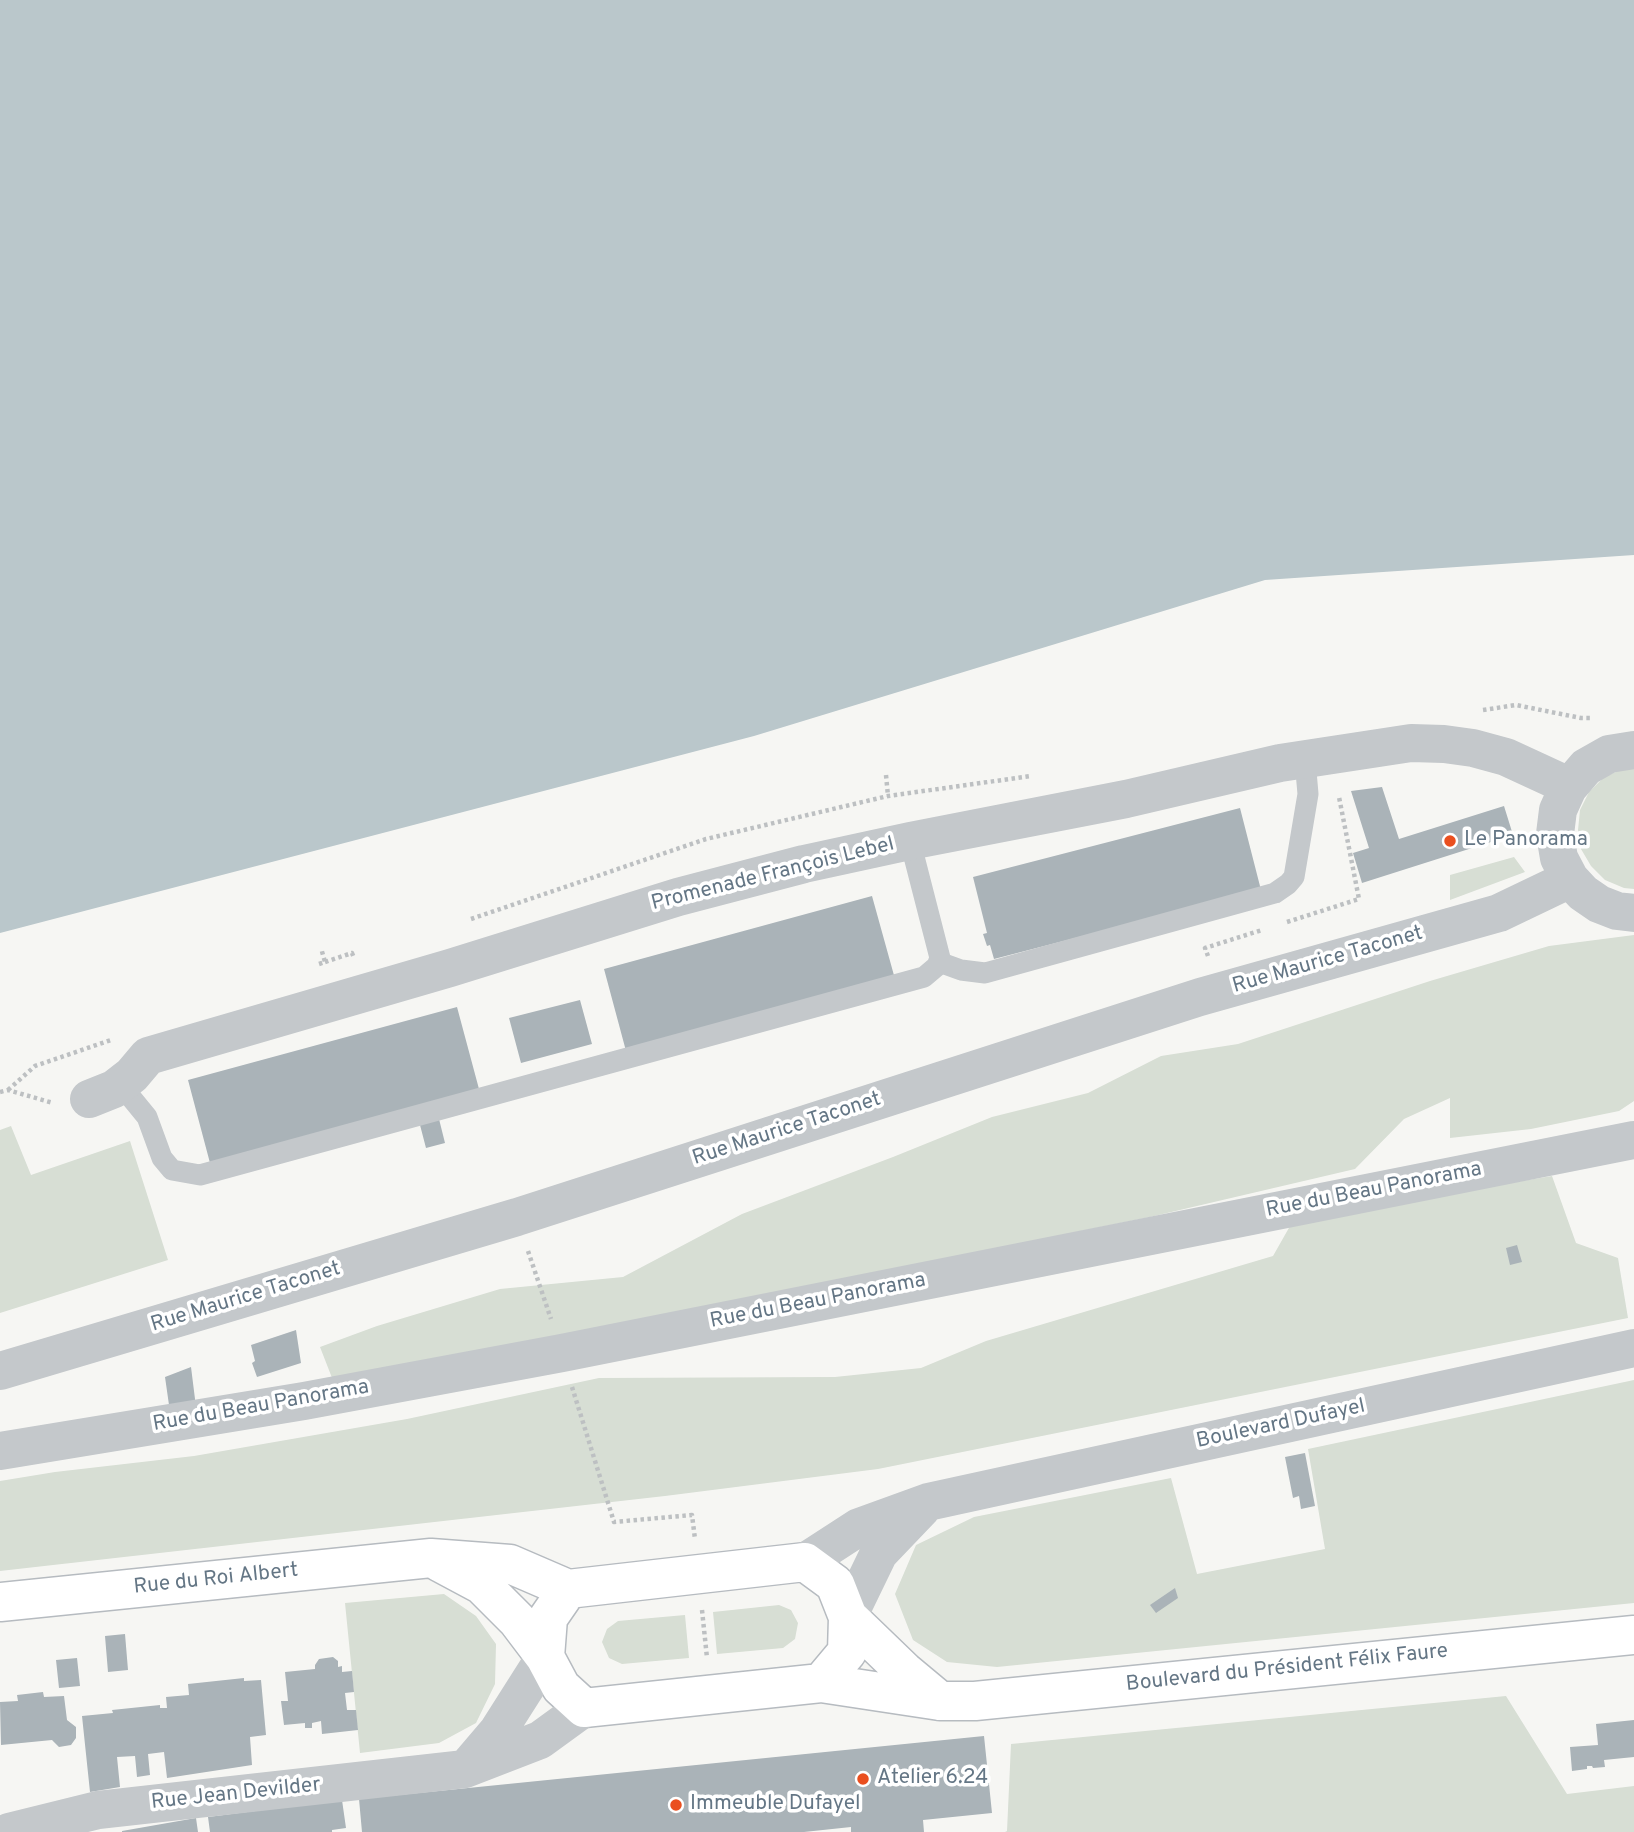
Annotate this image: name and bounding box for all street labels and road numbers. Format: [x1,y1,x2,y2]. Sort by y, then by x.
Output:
street label: Promenade François Lebel [649,833,897,917]
street label: Rue Maurice Taconet [1230,922,1426,1000]
street label: Rue Maurice Taconet [689,1088,885,1172]
street label: Rue du Beau Panorama [1264,1158,1484,1224]
street label: Rue Maurice Taconet [148,1257,344,1339]
street label: Rue du Beau Panorama [708,1269,928,1335]
street label: Rue du Beau Panorama [151,1376,371,1438]
street label: Boulevard Dufayel [1194,1395,1368,1455]
street label: Rue du Roi Albert [132,1559,300,1601]
street label: Boulevard du Président Félix Faure [1125,1640,1449,1698]
street label: Rue Jean Devilder [150,1774,322,1816]

